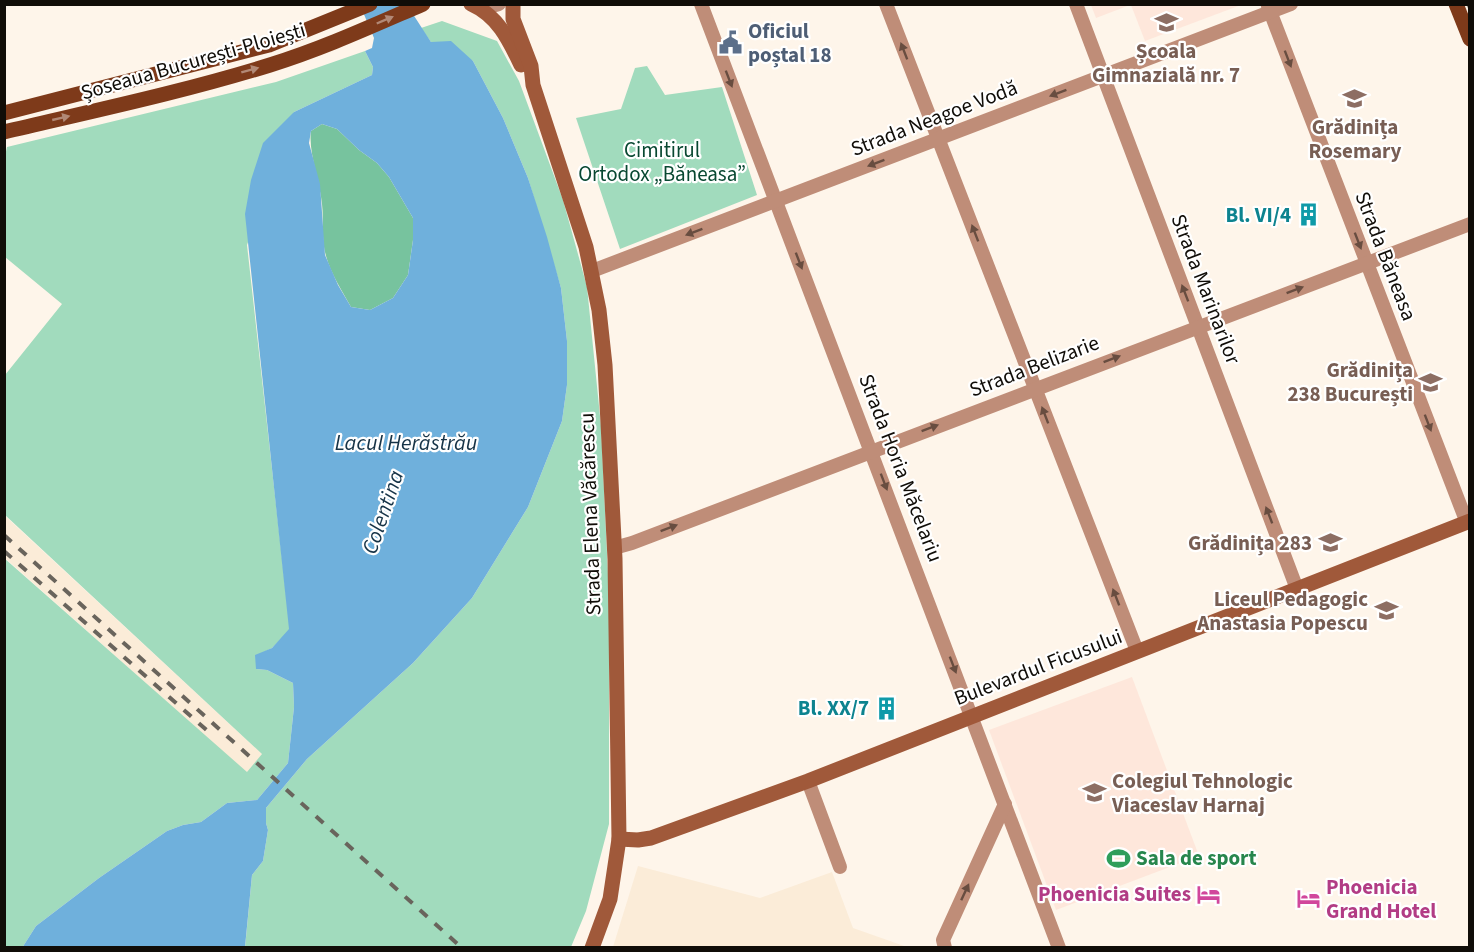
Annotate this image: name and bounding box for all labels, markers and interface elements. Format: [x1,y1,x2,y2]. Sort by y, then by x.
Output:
school or university icon: Școala Gimnazială nr. 7 [1153,10,1179,36]
street label: Șoseaua București-Ploiești [77,15,309,107]
one-way arrow [377,15,395,25]
place label: Oficiul poștal 18 [748,16,832,70]
public building icon: Oficiul poștal 18 [717,30,743,56]
place label: Școala Gimnazială nr. 7 [1092,36,1240,90]
one-way arrow [899,42,909,60]
one-way arrow [1284,50,1293,68]
one-way arrow [241,65,260,75]
one-way arrow [725,70,735,88]
street label: Strada Neagoe Vodă [846,72,1022,164]
school or university icon: Grădinița Rosemary [1342,86,1368,112]
one-way arrow [1049,89,1067,99]
place label: Grădinița Rosemary [1309,112,1402,166]
one-way arrow [52,113,71,123]
park label: Cimitirul Ortodox „Băneasa” [578,135,746,189]
one-way arrow [867,159,885,168]
street label: Strada Băneasa [1348,187,1424,325]
place label: Bl. VI/4 [1226,200,1291,230]
building icon: Bl. VI/4 [1296,202,1322,228]
street label: Strada Marinarilor [1164,210,1249,369]
one-way arrow [970,224,979,242]
one-way arrow [685,228,703,237]
one-way arrow [1354,232,1363,250]
one-way arrow [795,252,804,270]
one-way arrow [1180,284,1189,302]
one-way arrow [1286,285,1304,295]
street label: Strada Belizarie [965,327,1103,405]
one-way arrow [1103,354,1121,363]
place label: Grădinița 238 București [1287,355,1413,409]
school or university icon: Grădinița 238 București [1418,369,1444,395]
street label: Strada Horia Măcelariu [851,370,951,566]
one-way arrow [1040,406,1050,424]
street label: Strada Elena Văcărescu [571,412,609,616]
one-way arrow [1424,414,1433,432]
one-way arrow [921,423,939,432]
water label: Lacul Herăstrău [335,427,477,459]
water label: Colentina [354,466,412,559]
one-way arrow [879,474,889,492]
one-way arrow [1263,506,1273,524]
one-way arrow [661,523,679,533]
place label: Grădinița 283 [1188,528,1312,558]
school or university icon: Grădinița 283 [1317,530,1343,556]
place label: Liceul Pedagogic Anastasia Popescu [1196,584,1368,638]
one-way arrow [1111,588,1120,606]
school or university icon: Liceul Pedagogic Anastasia Popescu [1373,598,1399,624]
street label: Bulevardul Ficusului [950,621,1126,713]
one-way arrow [948,656,958,674]
place label: Bl. XX/7 [798,693,869,723]
building icon: Bl. XX/7 [874,695,900,721]
place label: Colegiul Tehnologic Viaceslav Harnaj [1111,766,1293,820]
school or university icon: Colegiul Tehnologic Viaceslav Harnaj [1081,780,1107,806]
place label: Sala de sport [1136,843,1257,873]
sports icon: Sala de sport [1105,845,1131,871]
place label: Phoenicia Grand Hotel [1326,872,1436,926]
place label: Phoenicia Suites [1038,879,1191,909]
hotel icon: Phoenicia Suites [1196,881,1222,907]
one-way arrow [960,883,969,900]
hotel icon: Phoenicia Grand Hotel [1295,886,1321,912]

